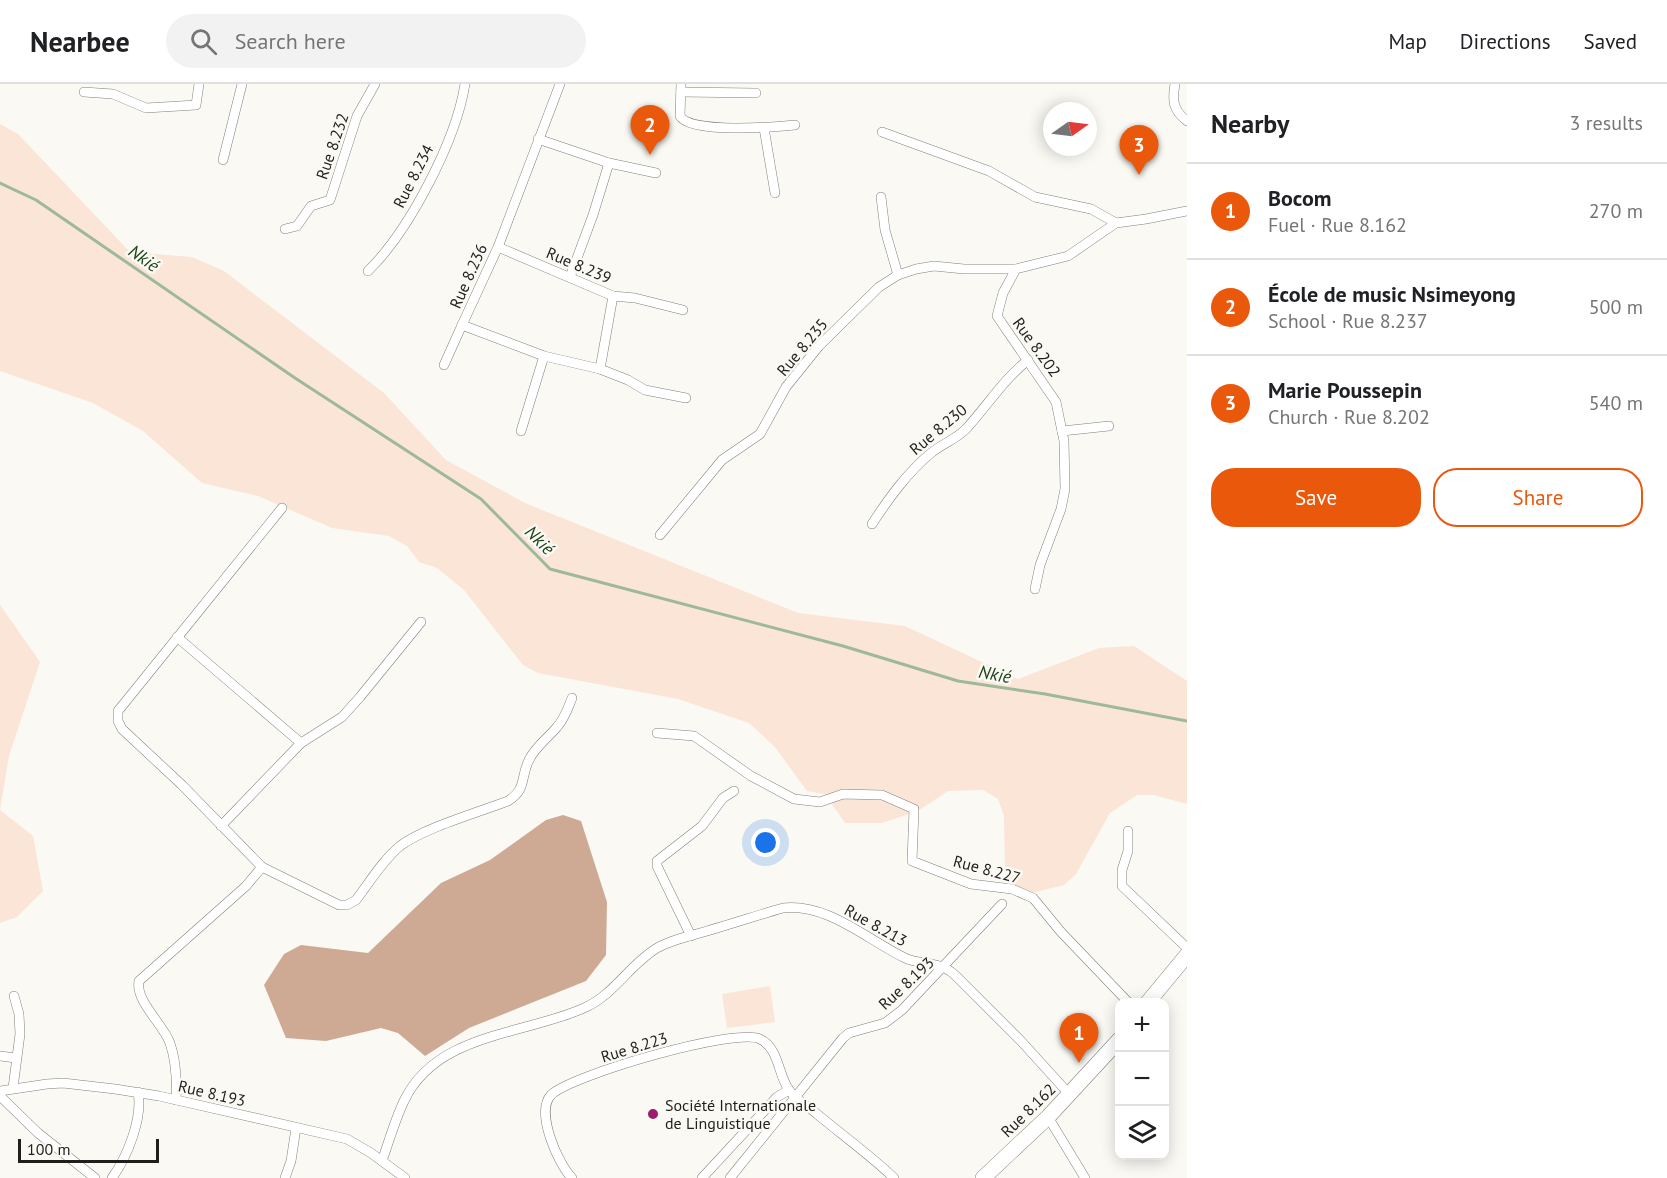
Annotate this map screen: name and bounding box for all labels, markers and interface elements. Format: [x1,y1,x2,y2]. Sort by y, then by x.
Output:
search box [166,14,586,68]
text: Nearbee [30,23,130,60]
icon: search [187,25,220,58]
text: Search here [235,27,346,55]
text: Map [1388,28,1427,55]
text: Directions [1460,28,1551,55]
text: Saved [1584,28,1637,55]
north arrow [1043,102,1097,156]
pin: 2 [630,106,670,155]
text: Nearby [1211,107,1289,140]
street label: Rue 8.232 [311,110,353,182]
text: 3 results [1570,110,1643,136]
pin: 3 [1120,126,1158,175]
street label: Rue 8.234 [388,141,438,211]
text: Bocom [1268,184,1332,212]
text: 1 [1225,198,1236,224]
text: 270 m [1589,198,1643,224]
text: Fuel · Rue 8.162 [1268,212,1407,238]
water label: Nkié [124,239,165,277]
street label: Rue 8.236 [445,241,491,311]
street label: Rue 8.239 [543,242,615,288]
text: École de music Nsimeyong [1268,280,1516,308]
text: 2 [1225,294,1236,320]
text: 500 m [1589,294,1643,320]
text: School · Rue 8.237 [1268,308,1428,334]
street label: Rue 8.202 [1009,313,1065,381]
street label: Rue 8.235 [772,314,832,380]
text: Marie Poussepin [1268,376,1422,404]
text: 3 [1225,390,1236,416]
text: 540 m [1589,390,1643,416]
street label: Rue 8.230 [905,399,971,459]
text: Church · Rue 8.202 [1268,404,1430,430]
button: Save [1211,468,1421,527]
button: Share [1433,468,1643,527]
water label: Nkié [520,520,560,560]
water label: Nkié [977,660,1014,688]
your location [751,828,780,857]
street label: Rue 8.227 [951,850,1023,888]
street label: Rue 8.213 [841,900,911,950]
street label: Rue 8.193 [874,952,938,1014]
map controls [1115,998,1169,1160]
button: + [1115,998,1169,1052]
pin: 1 [1060,1014,1098,1063]
street label: Rue 8.223 [598,1027,670,1067]
button: − [1115,1052,1169,1106]
street label: Rue 8.193 [176,1076,248,1110]
street label: Rue 8.162 [996,1079,1060,1141]
place label: Société Internationale de Linguistique [665,1095,816,1133]
button: layers [1115,1106,1169,1160]
marker: Société Internationale de Linguistique [646,1107,660,1121]
scale bar [18,1136,159,1164]
text: 100 m [27,1139,70,1159]

